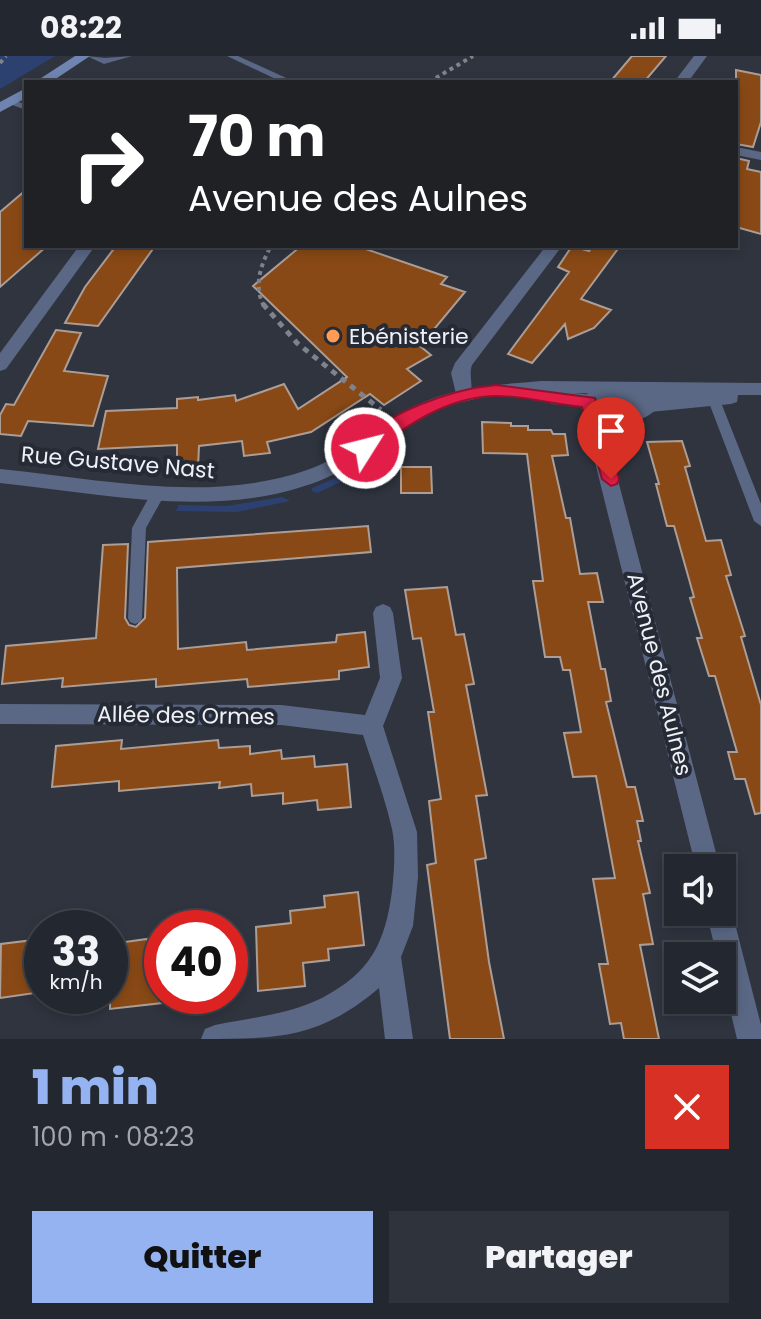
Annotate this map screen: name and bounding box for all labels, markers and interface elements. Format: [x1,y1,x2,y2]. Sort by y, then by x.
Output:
text: 08:22 [40,6,122,49]
text: 70 m [188,97,326,176]
icon: right [56,112,160,216]
text: Avenue des Aulnes [188,173,528,224]
place label: Ebénisterie [349,321,469,352]
marker: Ebénisterie [324,327,342,345]
pin [577,397,645,479]
position arrow [323,406,407,490]
icon: arrive [589,409,633,453]
street label: Rue Gustave Nast [20,439,216,486]
street label: Avenue des Aulnes [619,570,700,779]
street label: Allée des Ormes [97,698,275,733]
map controls [664,854,736,1014]
button: sound [664,854,736,926]
speed limit sign: 40 [144,910,248,1014]
text: 33 [52,924,100,980]
button: layers [664,942,736,1014]
text: km/h [49,968,103,996]
text: 1 min [32,1054,159,1121]
button: close [645,1065,729,1149]
text: 100 m · 08:23 [32,1119,195,1155]
button: Quitter [32,1211,373,1303]
button: Partager [389,1211,729,1303]

